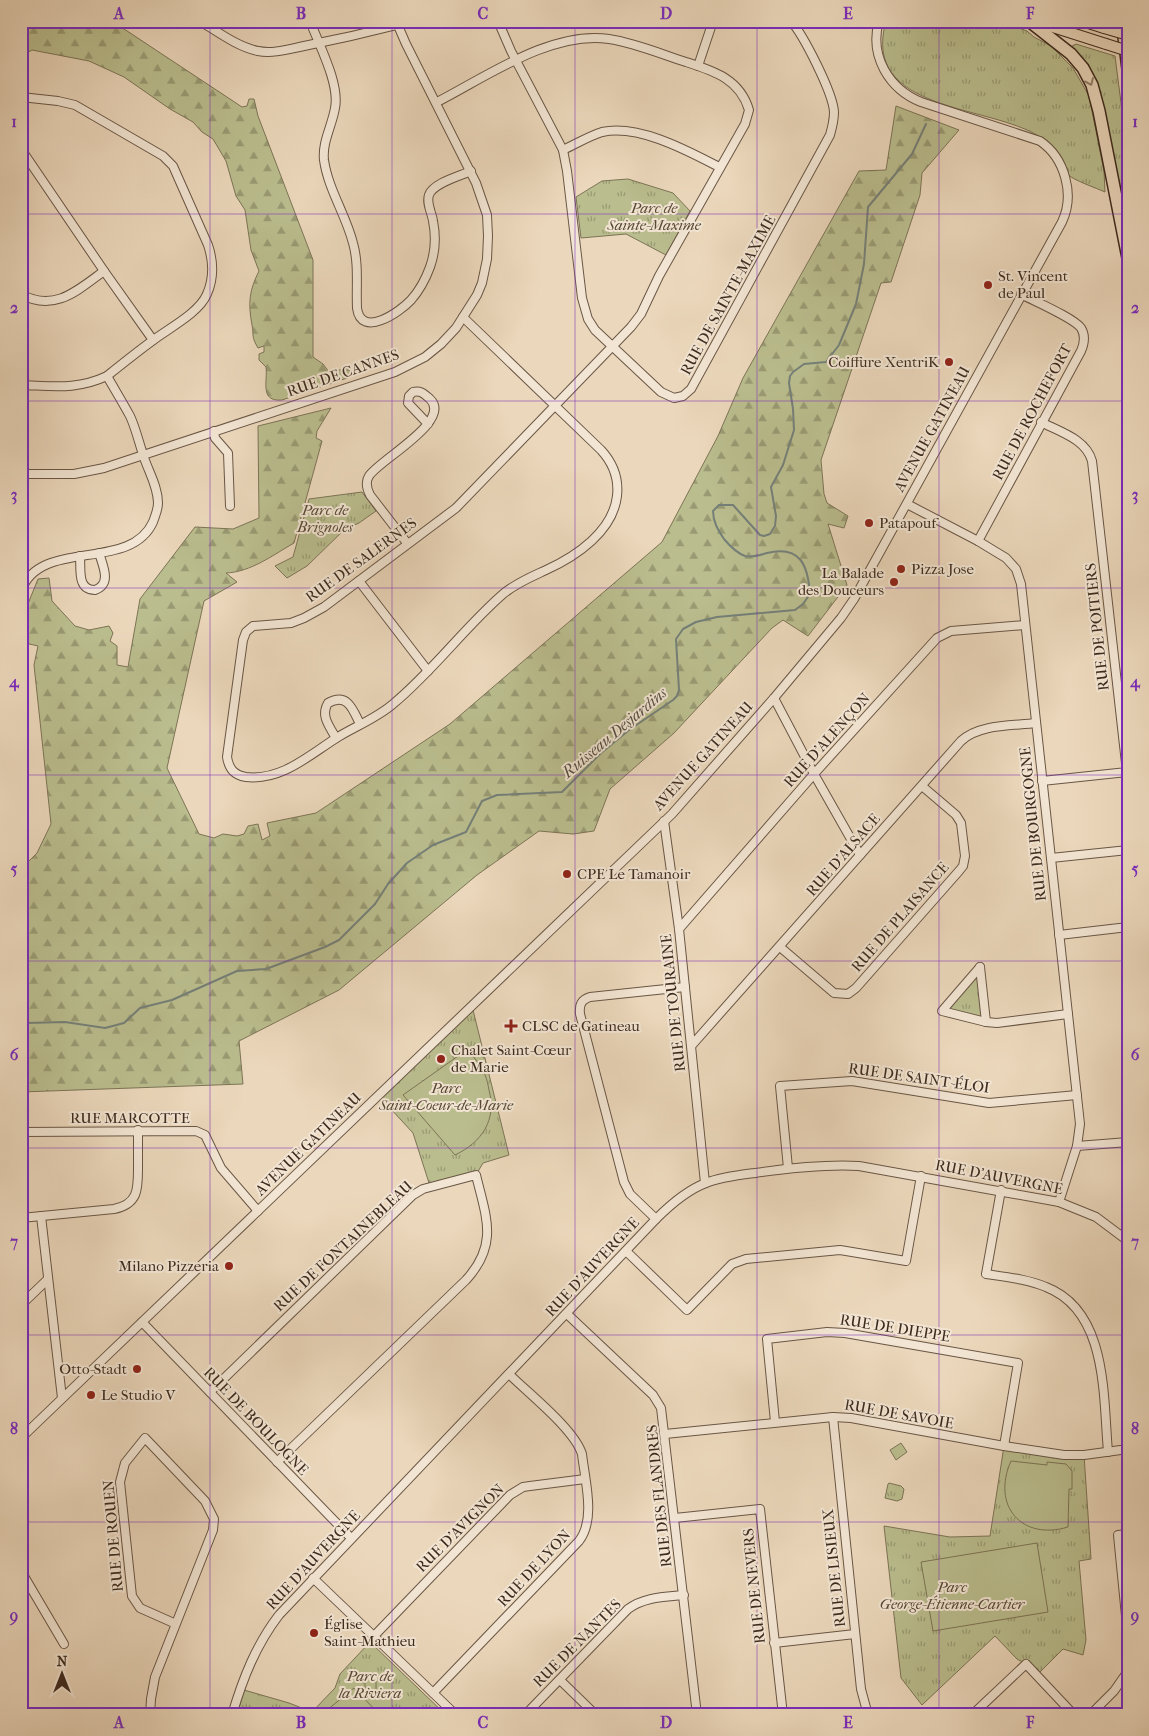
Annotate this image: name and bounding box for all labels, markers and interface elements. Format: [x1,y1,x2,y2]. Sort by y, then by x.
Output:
text: A [113,4,125,23]
text: B [296,4,306,23]
text: C [478,4,489,23]
text: D [660,4,672,23]
text: E [843,4,853,23]
text: F [1025,4,1035,23]
one-way arrow [1084,77,1095,86]
text: 1 [11,112,17,131]
text: 1 [1132,112,1138,131]
park label: Parc de Sainte-Maxime [606,199,702,234]
street label: RUE DE SAINTE-MAXIME [677,212,779,378]
place label: St. Vincent de Paul [998,267,1069,302]
marker: St. Vincent de Paul [982,279,994,291]
text: 2 [10,298,18,317]
text: 2 [1131,298,1139,317]
street label: RUE DE ROCHEFORT [988,340,1076,483]
street label: RUE DE CANNES [285,345,402,401]
place label: Coiffure XentriK [828,353,940,371]
marker: Coiffure XentriK [943,356,955,368]
street label: AVENUE GATINEAU [890,363,974,496]
text: 3 [11,485,17,505]
text: 3 [1132,485,1138,505]
park label: Parc de Brignoles [296,501,353,536]
street label: RUE DE SALERNES [302,514,420,606]
place label: Patapouf [879,514,939,532]
marker: Patapouf [863,517,875,529]
place label: Pizza Jose [911,560,974,578]
street label: RUE DE POITIERS [1081,562,1113,692]
marker: Pizza Jose [895,563,907,575]
place label: La Balade des Douceurs [798,564,885,599]
marker: La Balade des Douceurs [888,576,900,588]
text: 4 [8,672,20,692]
text: 4 [1129,672,1141,692]
water label: Ruisseau Desjardins [557,682,671,782]
street label: RUE D'ALENÇON [780,689,874,791]
street label: AVENUE GATINEAU [649,697,757,815]
street label: RUE DE BOURGOGNE [1016,746,1050,902]
street label: RUE D'ALSACE [802,810,884,900]
street label: RUE DE PLAISANCE [847,858,953,976]
text: 5 [11,859,18,878]
text: 5 [1132,859,1139,878]
place label: CPE Le Tamanoir [577,865,691,883]
marker: CPE Le Tamanoir [561,868,573,880]
street label: RUE DE TOURAINE [657,933,689,1073]
place label: CLSC de Gatineau [522,1017,640,1035]
marker: CLSC de Gatineau [504,1019,518,1033]
place label: Chalet Saint-Cœur de Marie [451,1041,572,1076]
text: 6 [10,1045,19,1064]
text: 6 [1131,1045,1140,1064]
marker: Chalet Saint-Cœur de Marie [435,1053,447,1065]
street label: RUE DE SAINT-ÉLOI [847,1059,991,1097]
park label: Parc Saint-Coeur-de-Marie [378,1079,514,1114]
street label: AVENUE GATINEAU [250,1088,365,1200]
street label: RUE MARCOTTE [70,1109,190,1127]
street label: RUE D'AUVERGNE [934,1156,1064,1198]
street label: RUE DE FONTAINEBLEAU [270,1177,417,1315]
street label: RUE D'AUVERGNE [541,1213,643,1321]
text: 7 [9,1232,18,1251]
text: 7 [1130,1232,1139,1251]
place label: Milano Pizzeria [118,1257,220,1275]
marker: Milano Pizzeria [223,1260,235,1272]
street label: RUE DE DIEPPE [839,1310,951,1346]
place label: Otto-Stadt [59,1360,128,1378]
marker: Otto-Stadt [131,1363,143,1375]
street label: RUE DE BOULOGNE [200,1363,312,1479]
place label: Le Studio V [101,1386,177,1404]
marker: Le Studio V [85,1389,97,1401]
street label: RUE DE SAVOIE [843,1396,955,1432]
text: 8 [10,1419,18,1438]
text: 8 [1131,1419,1139,1438]
street label: RUE DES FLANDRES [643,1424,675,1568]
street label: RUE DE ROUEN [99,1479,127,1593]
street label: RUE D'AVIGNON [412,1480,508,1576]
street label: RUE D'AUVERGNE [262,1506,364,1614]
street label: RUE DE LISIEUX [819,1508,849,1628]
street label: RUE DE LYON [494,1525,575,1610]
street label: RUE DE NEVERS [739,1527,769,1645]
park label: Parc George-Étienne-Cartier [880,1578,1026,1613]
street label: RUE DE NANTES [529,1595,625,1691]
text: 9 [9,1606,18,1626]
text: 9 [1130,1606,1139,1626]
place label: Église Saint-Mathieu [324,1615,416,1650]
marker: Église Saint-Mathieu [308,1627,320,1639]
north arrow [38,1648,88,1698]
text: N [57,1653,68,1670]
park label: Parc de la Riviera [338,1667,401,1702]
text: A [113,1713,125,1732]
text: B [296,1713,306,1732]
text: C [478,1713,489,1732]
text: D [660,1713,672,1732]
text: E [843,1713,853,1732]
text: F [1025,1713,1035,1732]

